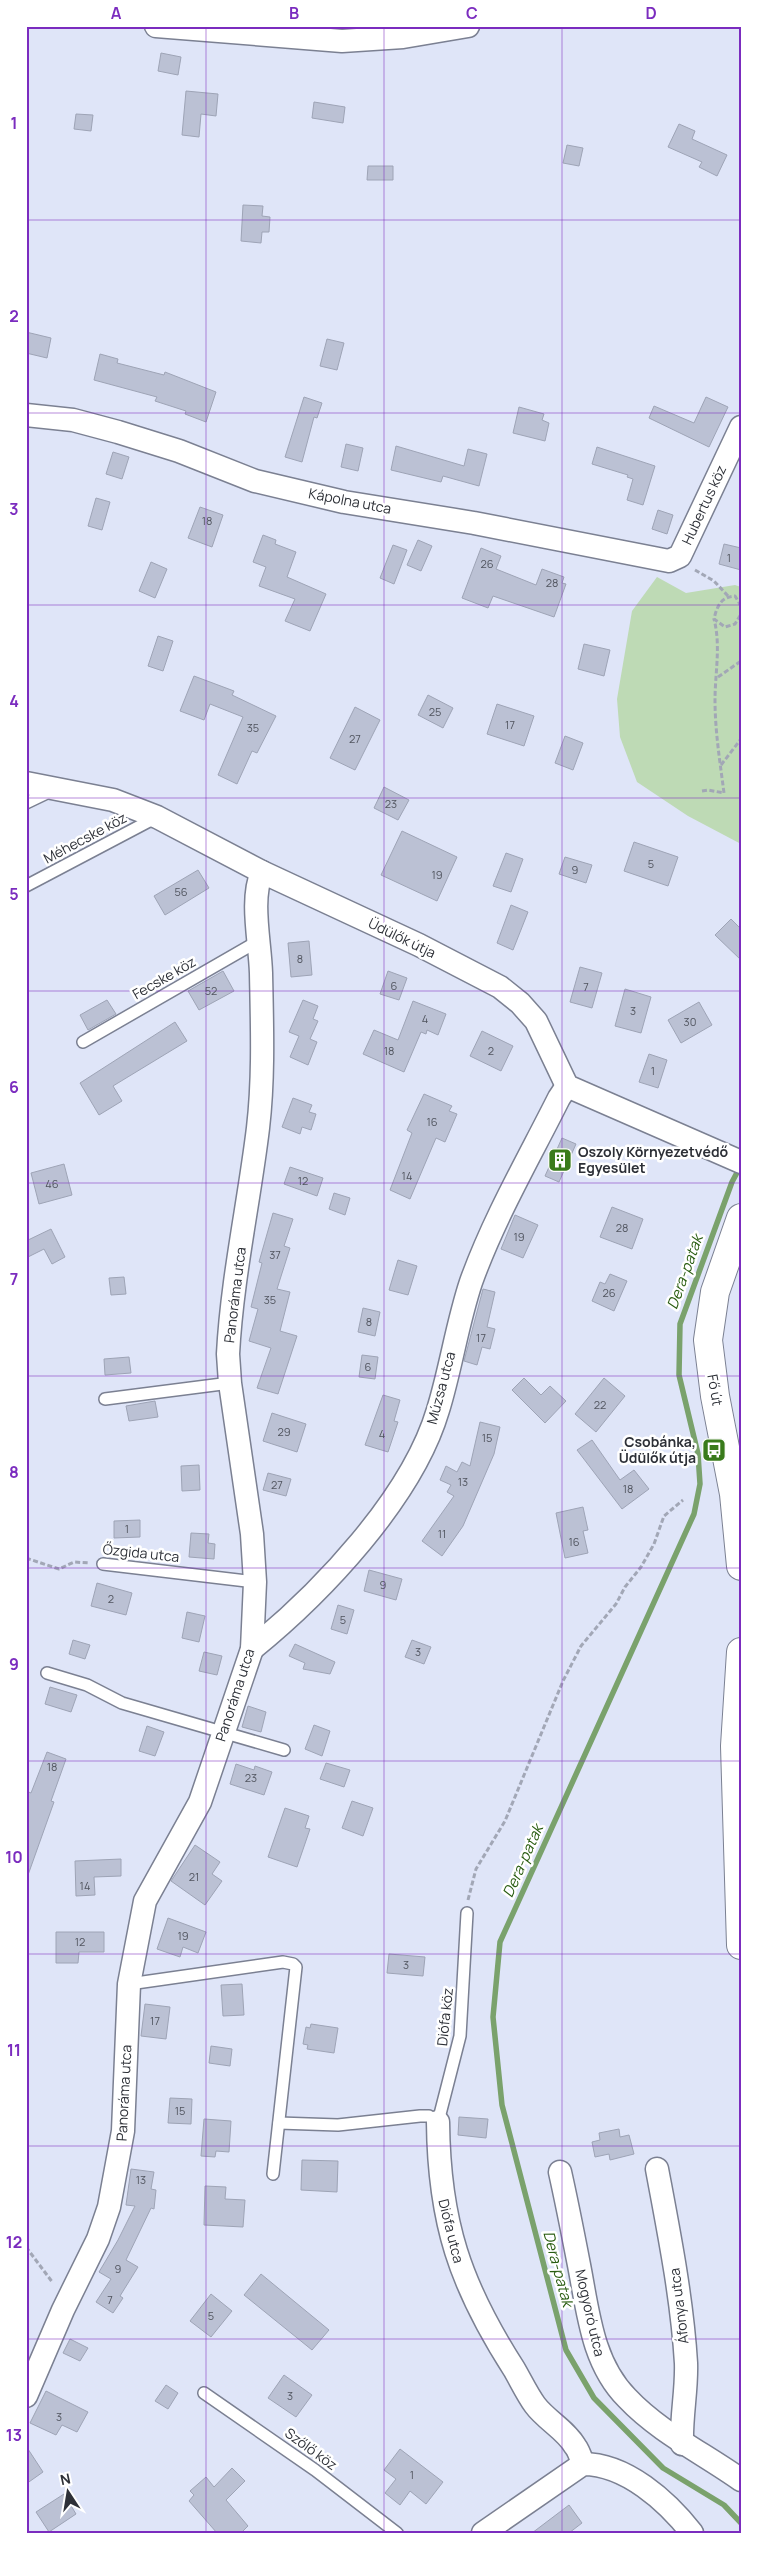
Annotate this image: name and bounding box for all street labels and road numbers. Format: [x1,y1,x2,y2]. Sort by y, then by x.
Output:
street label: Hubertus köz [677,462,730,548]
street label: Kápolna utca [307,483,393,518]
street label: Méhecske köz [40,808,130,867]
street label: Üdülők útja [365,913,439,962]
street label: Fecske köz [129,952,199,1003]
street label: Panoráma utca [219,1246,250,1344]
street label: Múzsa utca [422,1349,459,1426]
street label: Fő út [703,1373,728,1408]
street label: Őzgida utca [102,1539,180,1566]
street label: Panoráma utca [211,1646,258,1744]
street label: Diófa köz [432,1987,457,2047]
street label: Panoráma utca [111,2044,136,2142]
street label: Diófa utca [434,2197,469,2265]
street label: Mogyoró utca [571,2267,610,2358]
street label: Áfonya utca [664,2267,693,2345]
street label: Szőlő köz [281,2423,341,2474]

